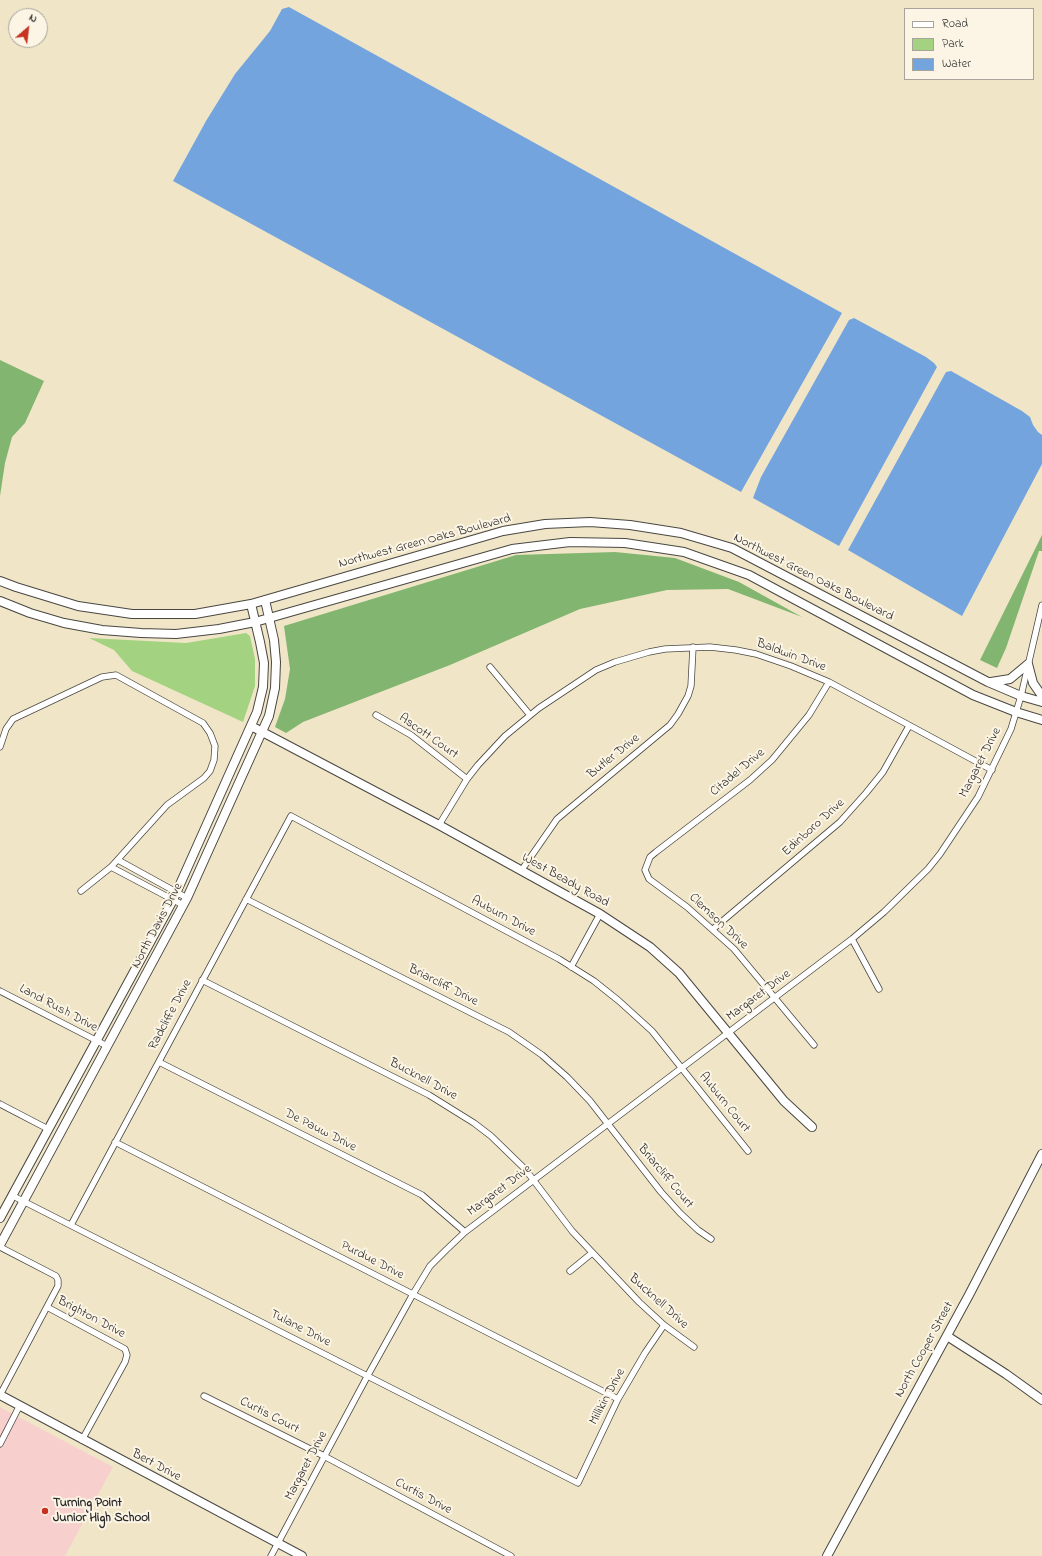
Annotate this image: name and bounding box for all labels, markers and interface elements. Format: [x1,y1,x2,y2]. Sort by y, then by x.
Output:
north arrow [8,8,48,48]
legend [904,8,1034,80]
text: N [26,9,40,27]
text: Road [942,15,968,33]
text: Park [942,35,964,53]
text: Water [942,55,971,73]
street label: Northwest Green Oaks Boulevard [337,511,513,573]
street label: Northwest Green Oaks Boulevard [730,531,896,625]
street label: Baldwin Drive [754,636,828,676]
street label: Ascott Court [395,711,461,763]
street label: Margaret Drive [957,725,1005,801]
street label: Butler Drive [585,731,643,783]
street label: Citadel Drive [707,746,769,800]
street label: Edinboro Drive [780,796,848,860]
street label: West Beady Road [518,850,612,912]
street label: North Davis Drive [129,881,187,971]
street label: Clemson Drive [685,891,751,953]
street label: Auburn Drive [468,894,538,940]
street label: Briarcliff Drive [406,962,480,1010]
street label: Margaret Drive [724,967,794,1025]
street label: Radcliffe Drive [146,977,196,1053]
street label: Land Rush Drive [16,982,100,1036]
street label: Bucknell Drive [386,1056,460,1104]
street label: Auburn Court [695,1070,753,1136]
street label: De Pauw Drive [281,1106,359,1156]
street label: Briarcliff Court [634,1142,696,1212]
street label: Margaret Drive [465,1162,535,1220]
street label: Purdue Drive [338,1238,406,1284]
street label: Bucknell Drive [625,1271,691,1333]
street label: Brighton Drive [54,1294,128,1342]
street label: North Cooper Street [892,1299,958,1401]
street label: Tulane Drive [267,1307,333,1351]
street label: Millikin Drive [587,1366,629,1428]
street label: Curtis Court [237,1394,301,1438]
street label: Margaret Drive [282,1429,332,1503]
street label: Bert Drive [129,1447,183,1485]
street label: Curtis Drive [392,1475,454,1519]
place label: Turning Point Junior High School [53,1496,150,1527]
marker: Turning Point Junior High School [40,1506,50,1516]

